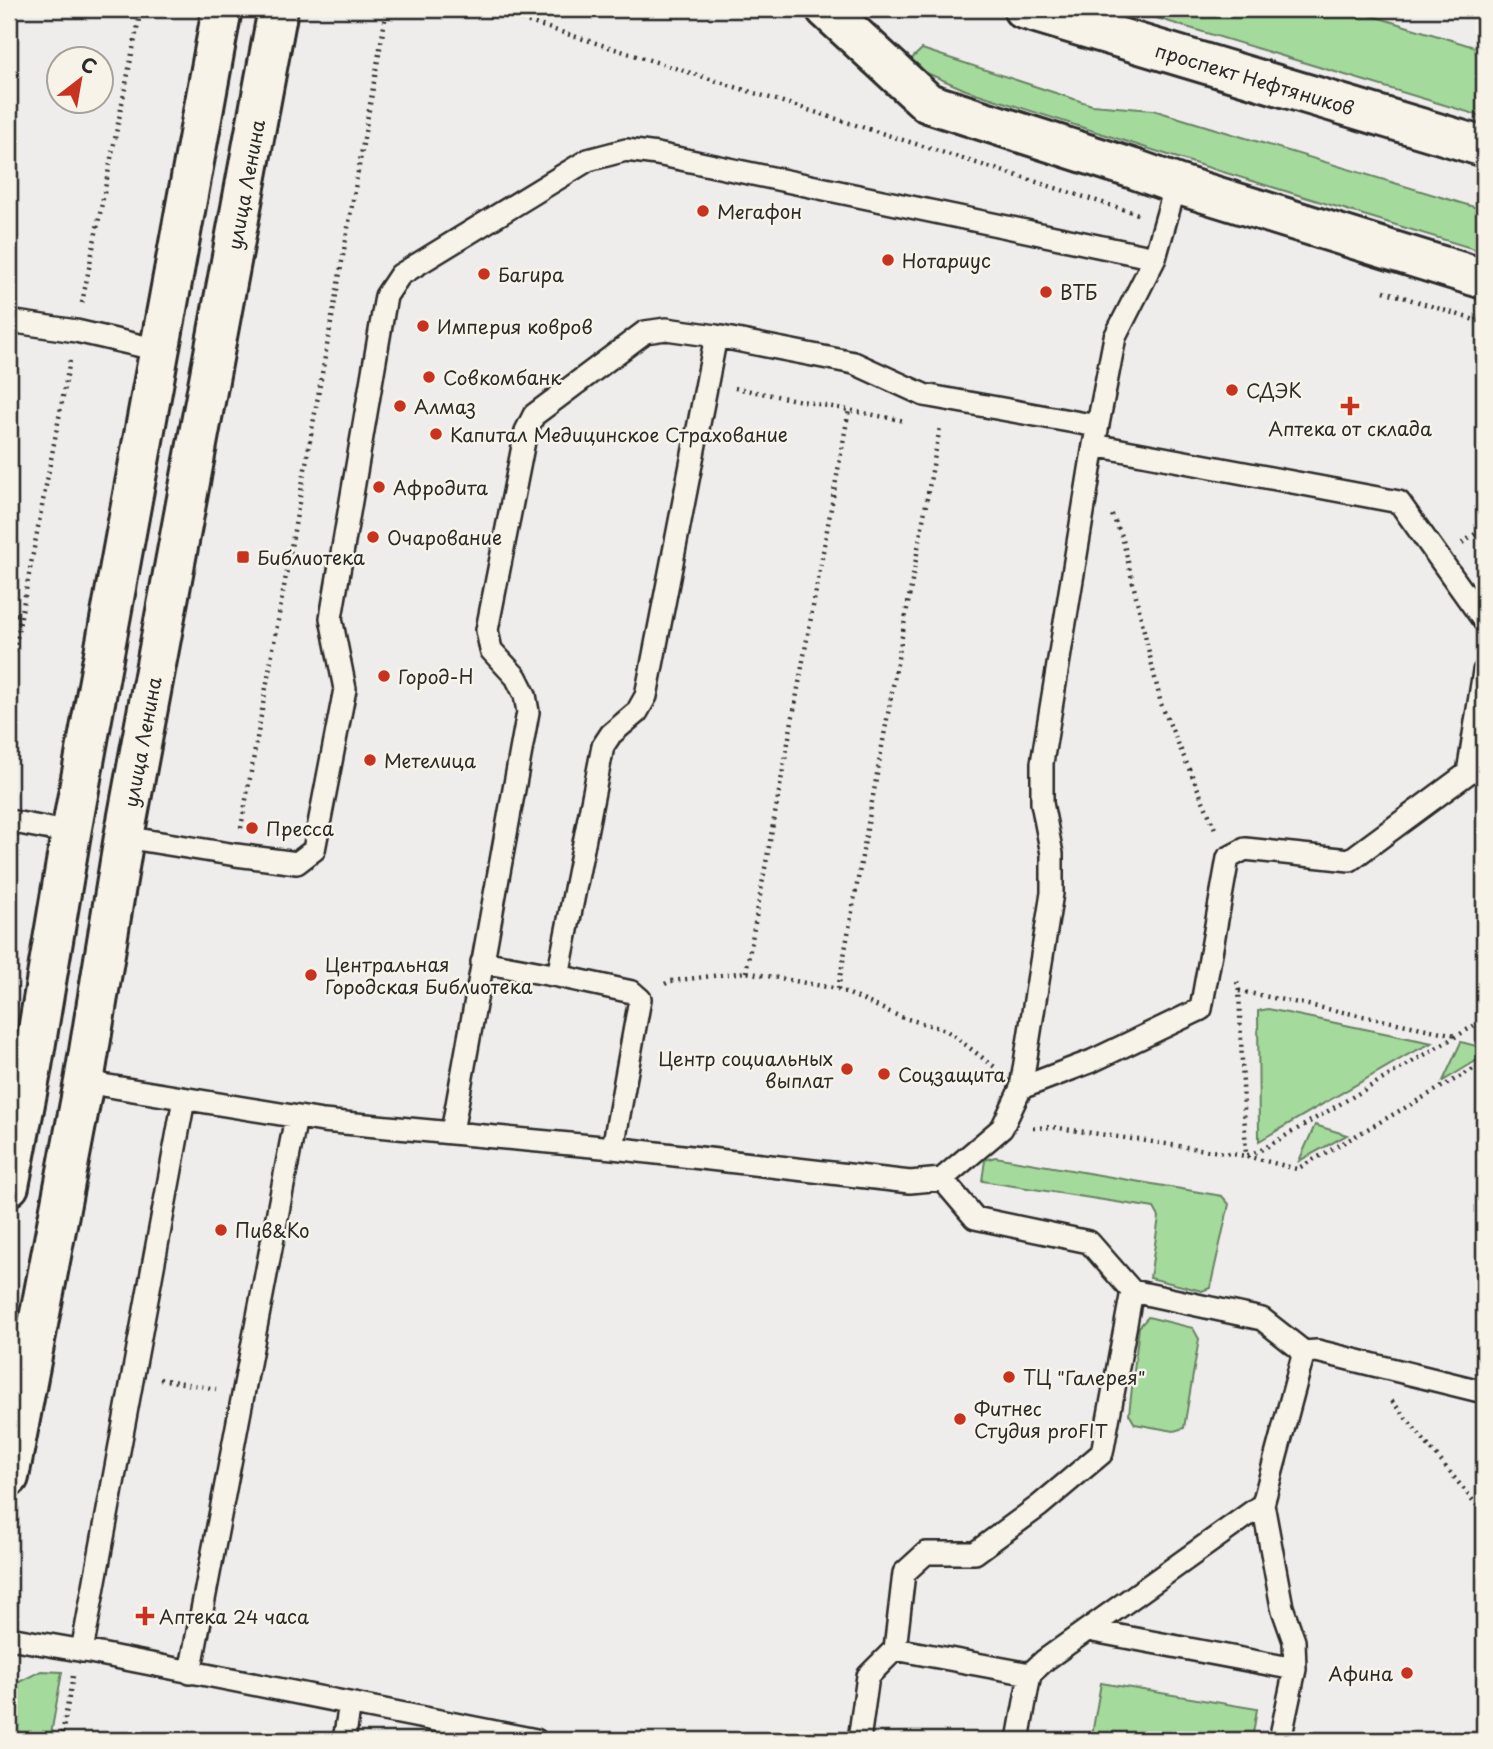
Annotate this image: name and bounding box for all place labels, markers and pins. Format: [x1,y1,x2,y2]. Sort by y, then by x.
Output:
place label: Мегафон [717,197,802,225]
marker: Мегафон [695,203,711,219]
place label: Нотариус [902,246,991,274]
marker: Нотариус [880,252,896,268]
place label: Багира [498,260,564,288]
marker: Багира [476,266,492,282]
place label: ВТБ [1060,278,1097,306]
marker: ВТБ [1038,284,1054,300]
place label: Империя ковров [437,312,593,340]
marker: Империя ковров [415,318,431,334]
place label: Совкомбанк [443,363,562,391]
marker: Совкомбанк [421,369,437,385]
place label: СДЭК [1246,376,1302,404]
marker: СДЭК [1224,382,1240,398]
place label: Алмаз [414,392,476,420]
marker: Алмаз [392,398,408,414]
marker: Аптека от склада [1342,398,1358,414]
place label: Аптека от склада [1268,414,1432,442]
place label: Капитал Медицинское Страхование [450,420,788,448]
marker: Капитал Медицинское Страхование [428,426,444,442]
place label: Афродита [393,473,488,501]
marker: Афродита [371,479,387,495]
place label: Очарование [387,523,502,551]
marker: Очарование [365,529,381,545]
place label: Библиотека [257,543,365,571]
marker: Библиотека [235,549,251,565]
place label: Город-Н [398,662,473,690]
marker: Город-Н [376,668,392,684]
place label: Метелица [384,746,476,774]
marker: Метелица [362,752,378,768]
place label: Пресса [266,814,334,842]
marker: Пресса [244,820,260,836]
place label: Центральная Городская Библиотека [325,950,533,1000]
marker: Центральная Городская Библиотека [303,967,319,983]
place label: Центр социальных выплат [658,1044,834,1094]
place label: Соцзащита [898,1060,1006,1088]
marker: Центр социальных выплат [839,1061,855,1077]
marker: Соцзащита [876,1066,892,1082]
place label: Пив&Ко [235,1216,309,1244]
marker: Пив&Ко [213,1222,229,1238]
place label: ТЦ "Галерея" [1023,1363,1146,1391]
marker: ТЦ "Галерея" [1001,1369,1017,1385]
place label: Фитнес Студия proFIT [974,1394,1108,1444]
marker: Фитнес Студия proFIT [952,1411,968,1427]
place label: Аптека 24 часа [159,1602,309,1630]
marker: Аптека 24 часа [137,1608,153,1624]
place label: Афина [1328,1659,1393,1687]
marker: Афина [1399,1665,1415,1681]

